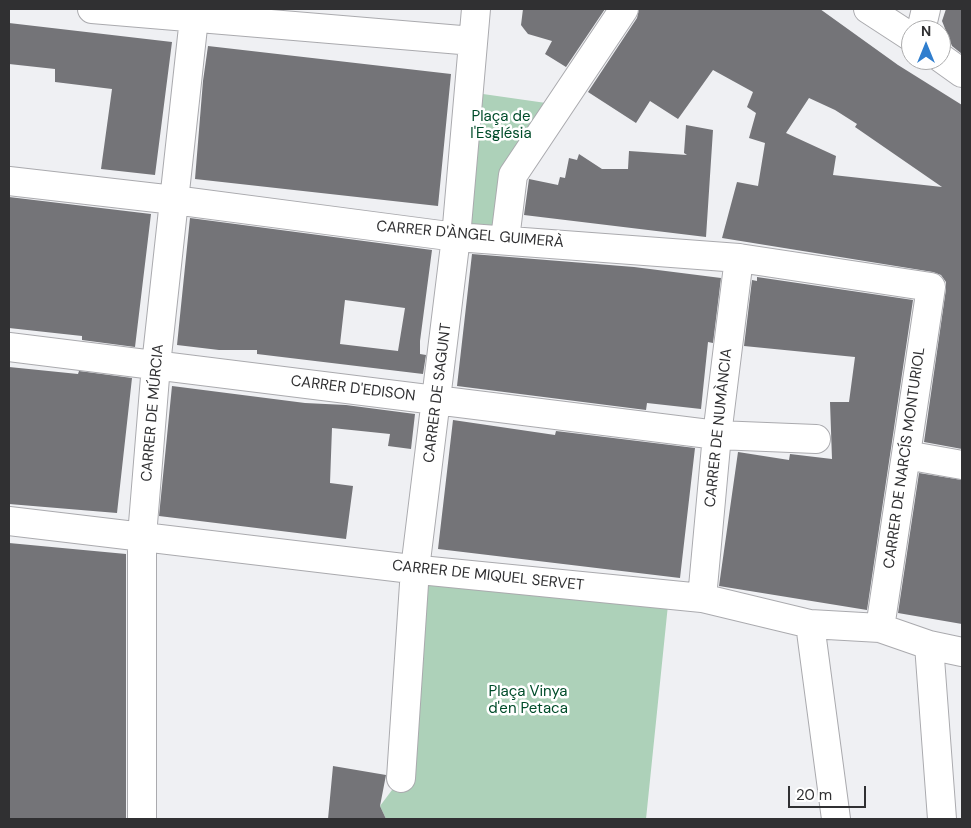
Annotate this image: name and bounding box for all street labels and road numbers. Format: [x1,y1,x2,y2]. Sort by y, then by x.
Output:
street label: CARRER D'ÀNGEL GUIMERÀ [375,218,565,252]
street label: CARRER DE SAGUNT [421,322,455,464]
street label: CARRER DE MÚRCIA [138,343,168,483]
street label: CARRER DE NARCÍS MONTURIOL [881,346,929,570]
street label: CARRER DE NUMÀNCIA [702,348,736,508]
street label: CARRER D'EDISON [290,372,416,406]
street label: CARRER DE MIQUEL SERVET [391,557,585,595]

